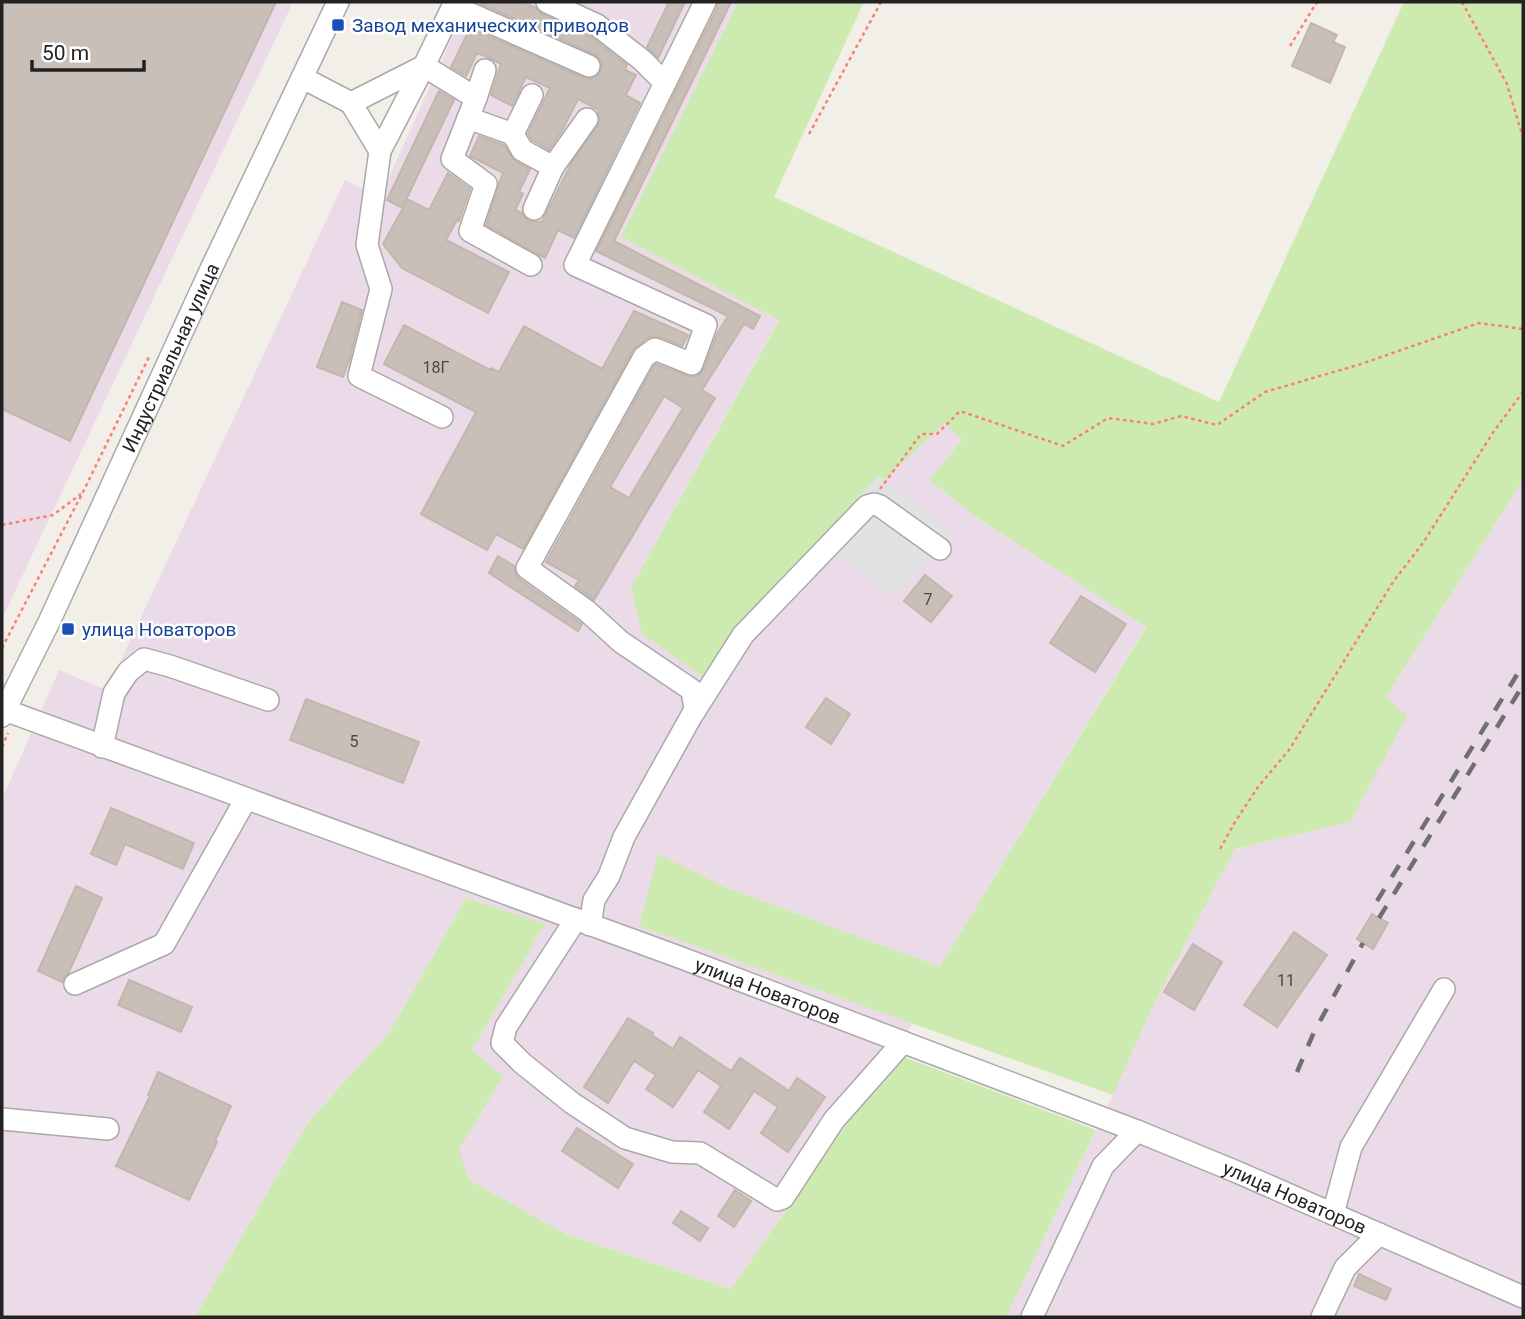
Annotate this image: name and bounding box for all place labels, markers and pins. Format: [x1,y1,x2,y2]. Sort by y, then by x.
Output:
place label: Завод механических приводов [352,14,629,37]
marker: Завод механических приводов [330,17,346,33]
place label: улица Новаторов [82,618,236,641]
marker: улица Новаторов [60,621,76,637]

